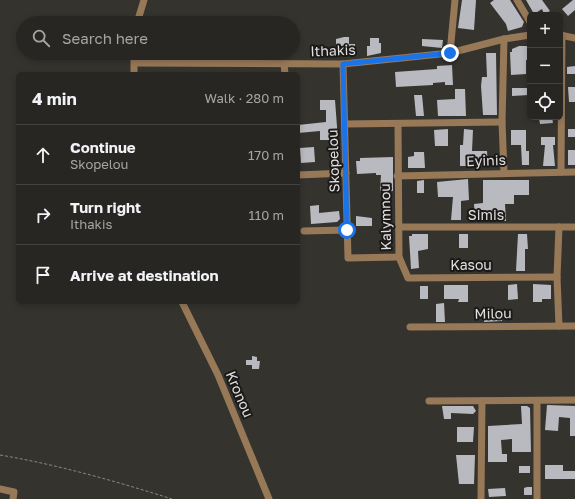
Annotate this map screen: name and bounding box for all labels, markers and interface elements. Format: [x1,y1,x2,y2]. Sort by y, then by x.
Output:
map controls [527,12,563,120]
button: + [527,12,563,48]
search box [16,16,300,60]
icon: search [30,27,52,49]
text: Search here [62,29,148,47]
street label: Ithakis [310,41,356,59]
route end [441,44,459,62]
button: − [527,48,563,84]
button: locate [527,84,563,120]
text: 4 min [32,88,77,109]
text: Walk · 280 m [205,90,284,106]
street label: Skopelou [323,129,343,193]
text: Continue [70,138,136,156]
icon: ahead [32,144,54,166]
text: 170 m [248,147,284,163]
street label: Eyinis [466,151,506,169]
text: Skopelou [70,156,128,172]
street label: Kalymnou [376,183,394,251]
text: Turn right [70,198,141,216]
icon: right [32,204,54,226]
street label: Simis [468,206,504,223]
text: 110 m [249,207,284,223]
text: Ithakis [70,216,112,232]
route start [338,221,356,239]
street label: Kasou [450,256,492,273]
icon: arrive [32,264,54,286]
text: Arrive at destination [70,266,219,284]
street label: Milou [474,304,512,322]
street label: Kronou [223,368,257,420]

